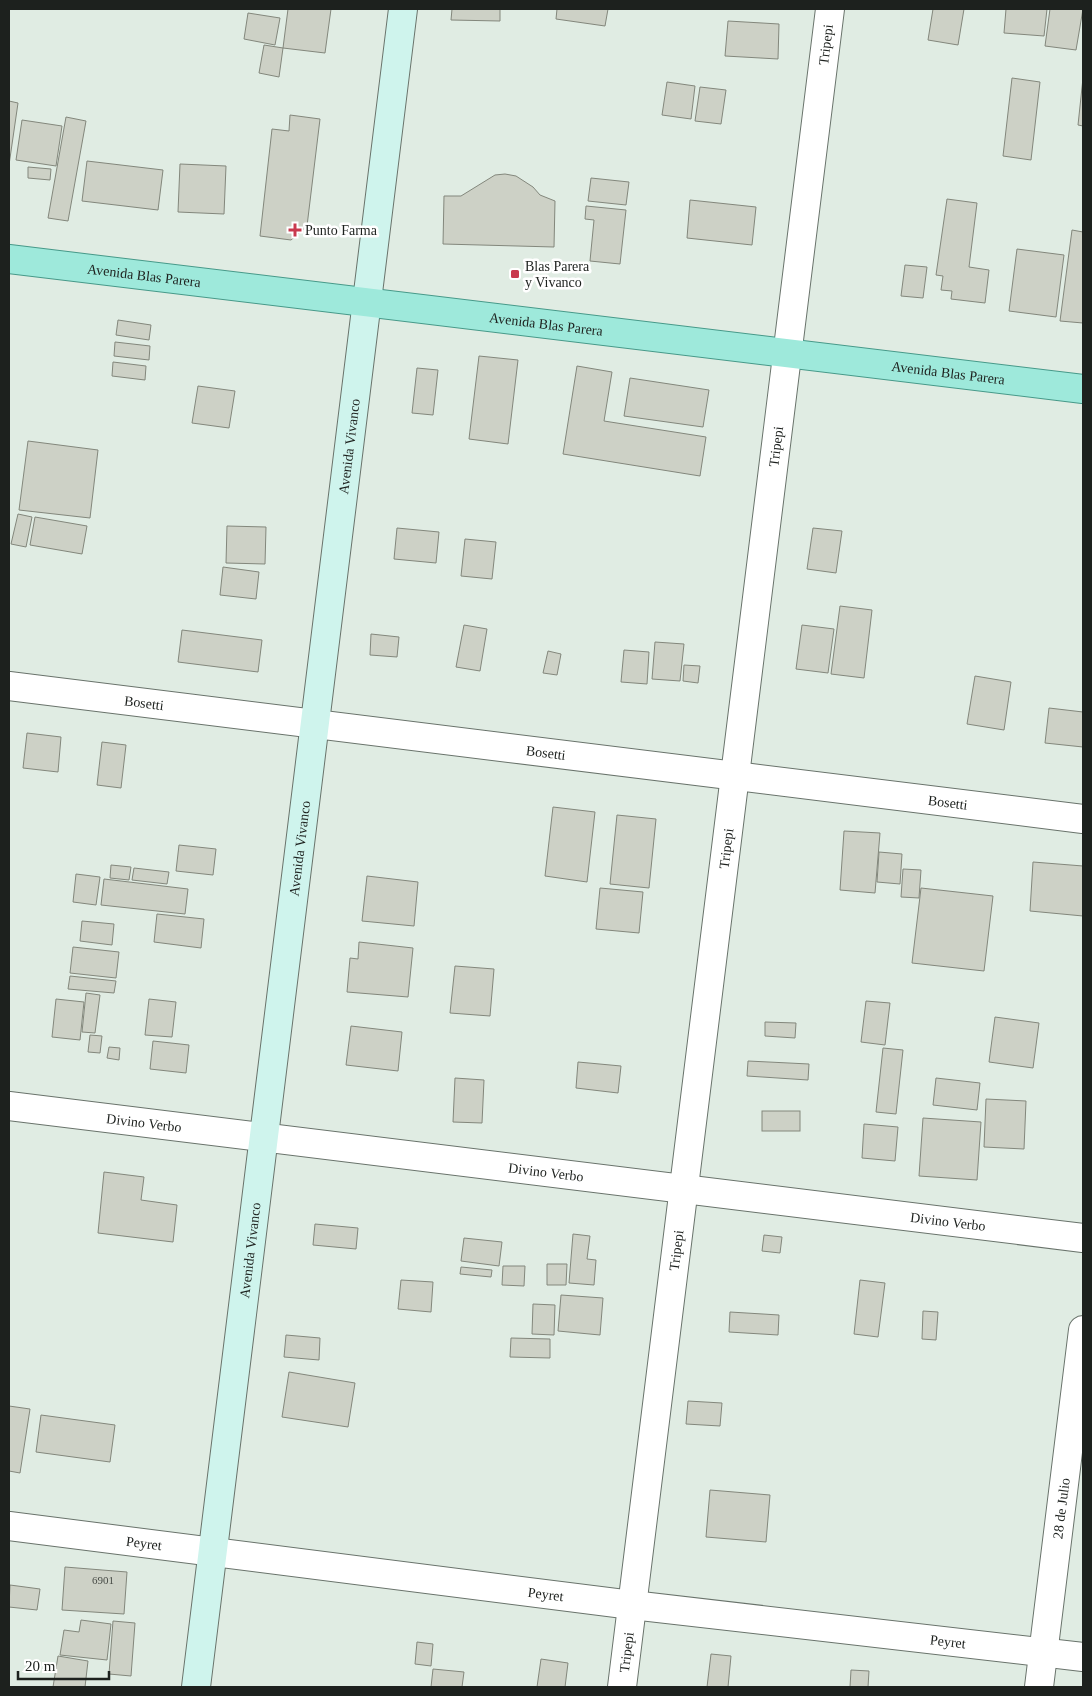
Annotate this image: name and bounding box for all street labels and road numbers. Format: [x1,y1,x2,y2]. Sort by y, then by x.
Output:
street label: Tripepi [816,23,836,66]
street label: Avenida Blas Parera [86,261,202,290]
street label: Avenida Blas Parera [489,310,604,338]
street label: Avenida Blas Parera [891,358,1006,387]
street label: Avenida Vivanco [336,398,362,495]
street label: Tripepi [766,425,786,468]
street label: Bosetti [123,693,165,713]
street label: Bosetti [525,743,567,762]
street label: Bosetti [927,792,969,812]
street label: Avenida Vivanco [286,800,313,897]
street label: Tripepi [716,827,736,870]
street label: Divino Verbo [106,1111,182,1135]
street label: Divino Verbo [508,1160,584,1184]
street label: Avenida Vivanco [237,1202,263,1299]
street label: Divino Verbo [909,1209,986,1233]
street label: Tripepi [666,1229,686,1271]
street label: 28 de Julio [1050,1477,1072,1540]
street label: Peyret [125,1533,163,1553]
street label: Peyret [527,1584,565,1604]
street label: Tripepi [616,1631,636,1673]
street label: Peyret [929,1632,967,1651]

